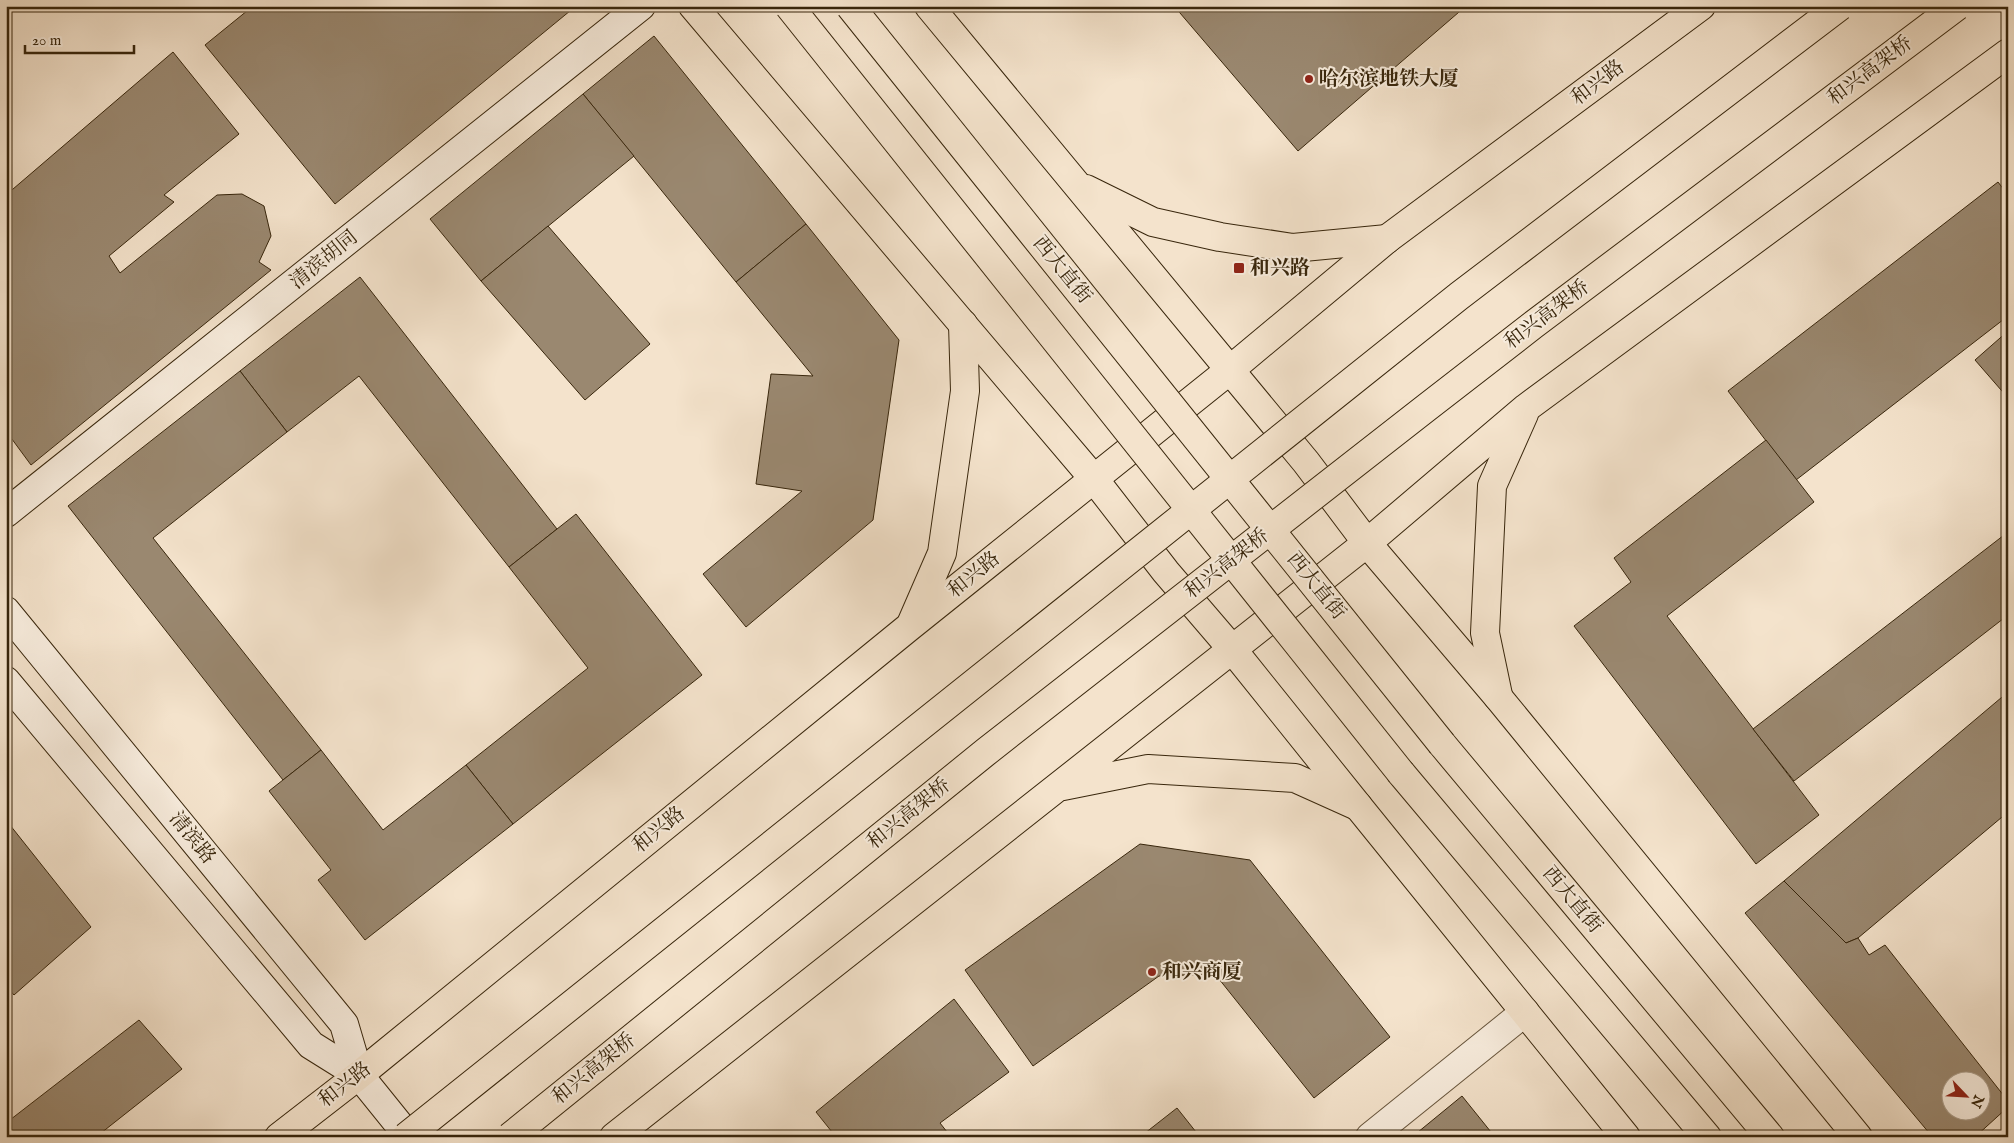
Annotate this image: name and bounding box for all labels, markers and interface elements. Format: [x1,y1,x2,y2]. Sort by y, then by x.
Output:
scale bar [25,22,134,54]
text: 20 m [32,31,62,50]
street label: 和兴高架桥 [1823,31,1917,111]
street label: 和兴路 [1567,55,1629,111]
place label: 哈尔滨地铁大厦 [1319,67,1459,92]
marker: 哈尔滨地铁大厦 [1303,73,1315,85]
street label: 清滨胡同 [285,225,363,295]
street label: 西大直街 [1027,231,1097,309]
place label: 和兴路 [1250,256,1310,281]
marker: 和兴路 [1232,261,1246,275]
street label: 和兴高架桥 [1500,275,1594,355]
street label: 和兴高架桥 [1180,523,1274,605]
street label: 和兴路 [943,546,1005,604]
street label: 西大直街 [1281,547,1351,625]
street label: 和兴高架桥 [862,773,956,855]
street label: 和兴路 [628,801,690,859]
street label: 清滨路 [163,807,221,869]
street label: 西大直街 [1537,861,1607,939]
place label: 和兴商厦 [1162,960,1242,985]
marker: 和兴商厦 [1146,966,1158,978]
street label: 和兴高架桥 [547,1028,641,1110]
street label: 和兴路 [314,1057,376,1113]
north arrow [1942,1070,1992,1120]
text: N [1966,1091,1988,1110]

